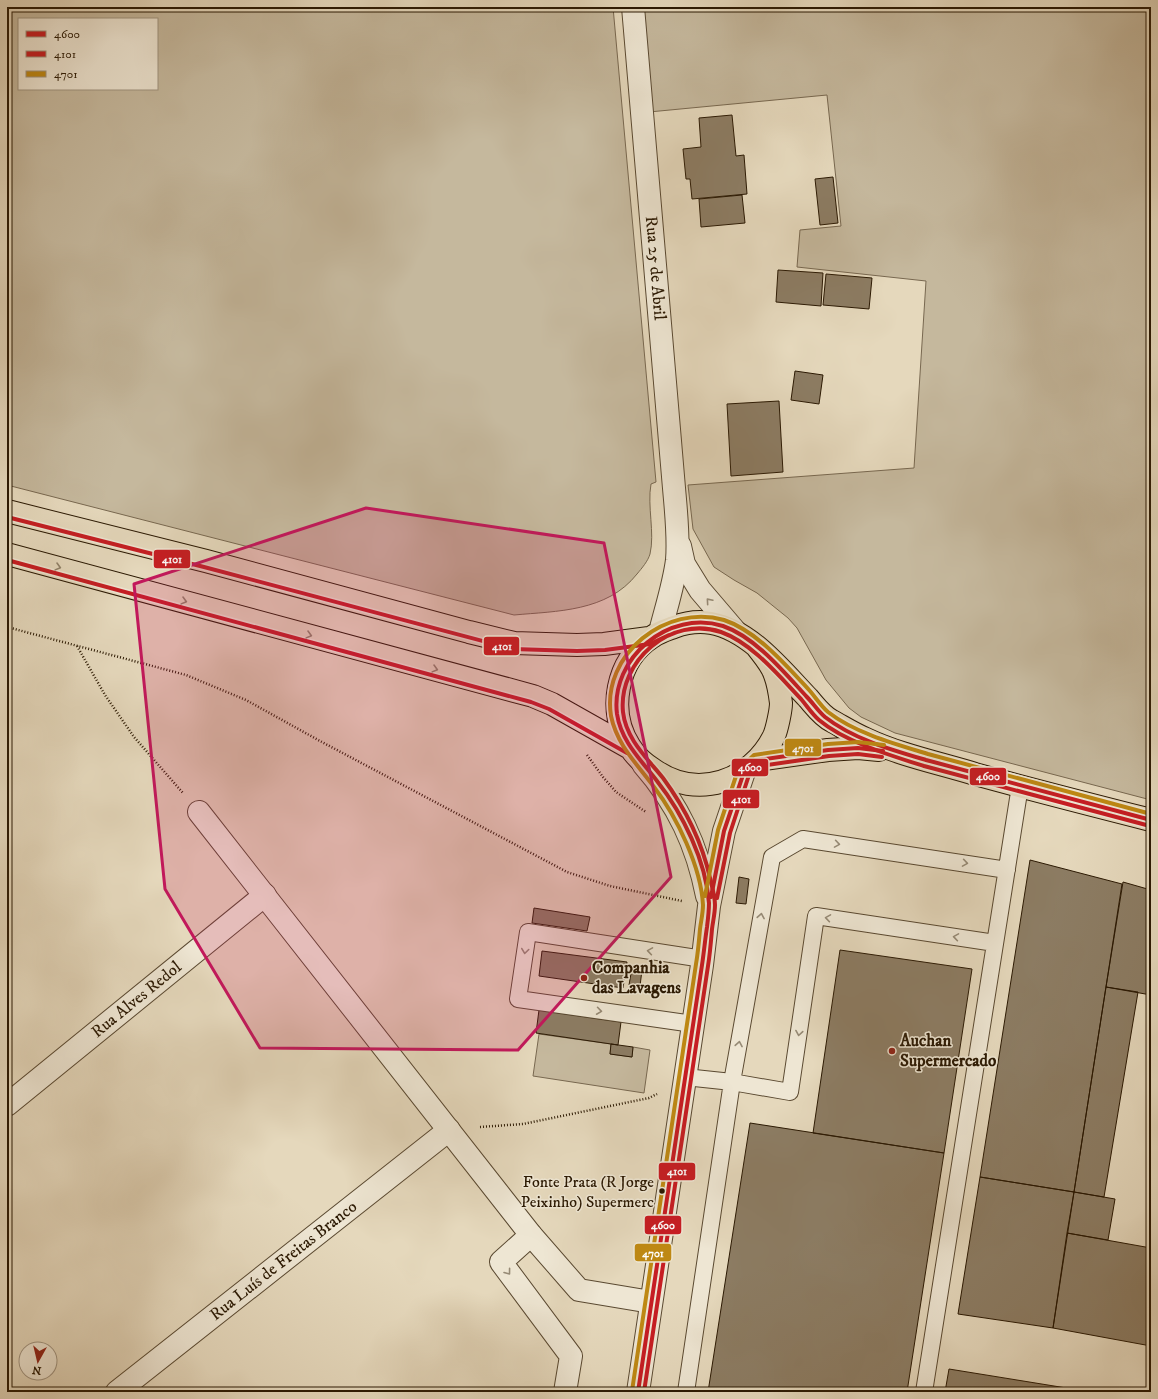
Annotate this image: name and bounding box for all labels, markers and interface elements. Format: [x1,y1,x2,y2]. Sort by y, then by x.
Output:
legend [18,18,158,90]
text: 4600 [54,27,80,42]
text: 4101 [54,47,76,62]
text: 4701 [54,67,78,82]
street label: Rua 25 de Abril [640,215,671,321]
line badge: 4101 [153,549,191,569]
text: 4101 [161,553,182,567]
one-way arrow [55,562,62,571]
one-way arrow [180,596,187,605]
one-way arrow [707,598,714,606]
one-way arrow [306,630,313,639]
line badge: 4101 [483,636,520,656]
text: 4101 [491,640,512,654]
one-way arrow [431,664,438,673]
line badge: 4701 [784,738,822,757]
text: 4701 [791,742,814,756]
line badge: 4600 [731,758,769,777]
text: 4600 [737,761,762,775]
line badge: 4600 [969,767,1007,786]
text: 4600 [975,770,1000,784]
line badge: 4101 [722,789,760,809]
text: 4101 [730,793,751,807]
one-way arrow [834,839,840,848]
one-way arrow [962,858,969,867]
one-way arrow [757,912,765,919]
one-way arrow [825,914,831,922]
one-way arrow [953,933,960,942]
one-way arrow [647,947,653,955]
one-way arrow [521,948,530,955]
street label: Rua Alves Redol [87,956,186,1043]
place label: Companhia das Lavagens [592,957,681,999]
marker: Companhia das Lavagens [579,973,589,983]
one-way arrow [596,1006,602,1015]
one-way arrow [795,1030,804,1036]
place label: Auchan Supermercado [899,1030,996,1072]
one-way arrow [734,1041,743,1047]
marker: Auchan Supermercado [887,1046,897,1056]
line badge: 4101 [658,1162,696,1181]
text: 4101 [666,1165,687,1179]
place label: Fonte Prata (R Jorge Peixinho) Supermerc [521,1172,654,1212]
marker: Fonte Prata (R Jorge Peixinho) Supermerc [657,1186,667,1196]
street label: Rua Luís de Freitas Branco [205,1196,362,1326]
line badge: 4600 [644,1215,682,1235]
text: 4600 [650,1219,675,1233]
line badge: 4701 [634,1243,672,1262]
text: 4701 [641,1247,664,1261]
one-way arrow [503,1267,510,1274]
north arrow [18,1341,58,1381]
text: N [31,1362,42,1377]

